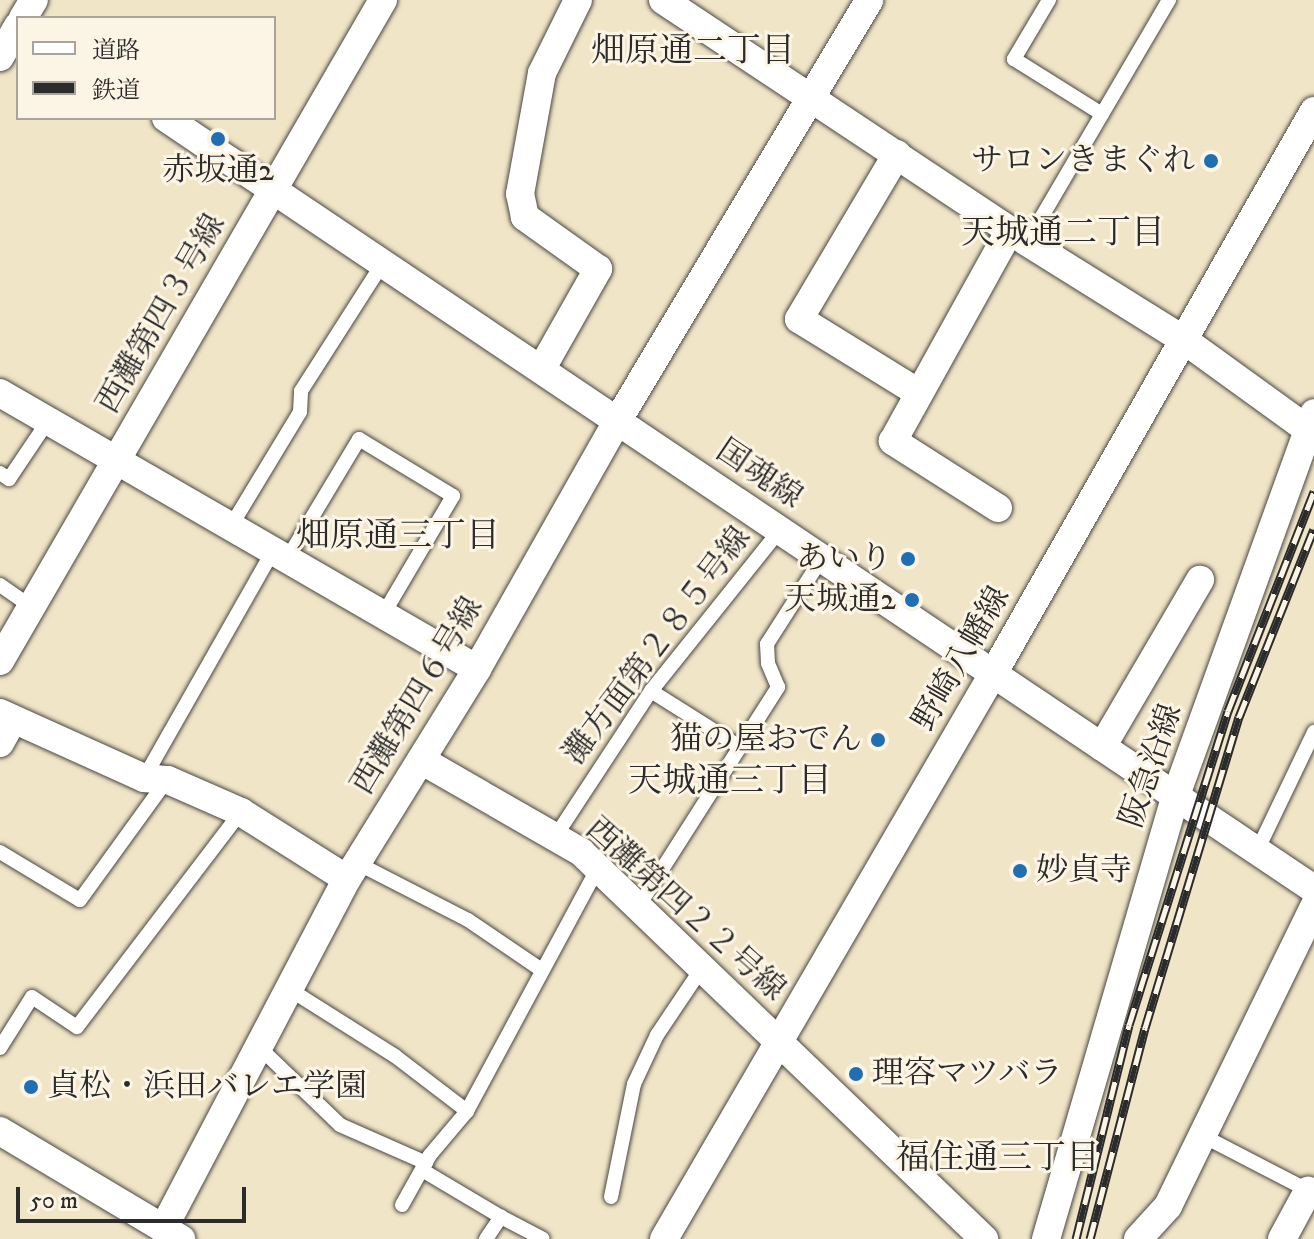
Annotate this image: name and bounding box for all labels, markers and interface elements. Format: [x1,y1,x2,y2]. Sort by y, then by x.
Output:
legend [16,16,276,120]
district label: 畑原通二丁目 [591,32,795,72]
text: 道路 [92,36,140,66]
text: 鉄道 [92,76,140,106]
marker: 赤坂通2 [209,130,227,148]
place label: サロンきまぐれ [971,142,1195,180]
place label: 赤坂通2 [162,152,274,190]
marker: サロンきまぐれ [1202,152,1220,170]
street label: 西灘第四３号線 [89,207,235,421]
district label: 天城通二丁目 [961,214,1165,254]
street label: 国魂線 [708,432,810,518]
district label: 畑原通三丁目 [296,517,500,557]
street label: 灘方面第２８５号線 [556,519,760,773]
place label: あいり [796,540,892,578]
marker: あいり [899,550,917,568]
street label: 野崎八幡線 [905,580,1019,738]
place label: 天城通2 [784,581,896,619]
street label: 西灘第四６号線 [344,590,492,802]
marker: 天城通2 [903,591,921,609]
street label: 阪急沿線 [1113,699,1191,833]
place label: 猫の屋おでん [670,721,862,759]
marker: 猫の屋おでん [869,731,887,749]
district label: 天城通三丁目 [628,762,832,802]
street label: 西灘第四２２号線 [577,810,793,1010]
place label: 妙貞寺 [1036,852,1132,890]
marker: 妙貞寺 [1011,862,1029,880]
place label: 理容マツバラ [872,1055,1064,1093]
marker: 理容マツバラ [847,1065,865,1083]
place label: 貞松・浜田バレエ学園 [47,1068,367,1106]
marker: 貞松・浜田バレエ学園 [22,1078,40,1096]
district label: 福住通三丁目 [896,1139,1100,1179]
scale bar [20,1171,250,1221]
text: 50 m [30,1186,78,1216]

